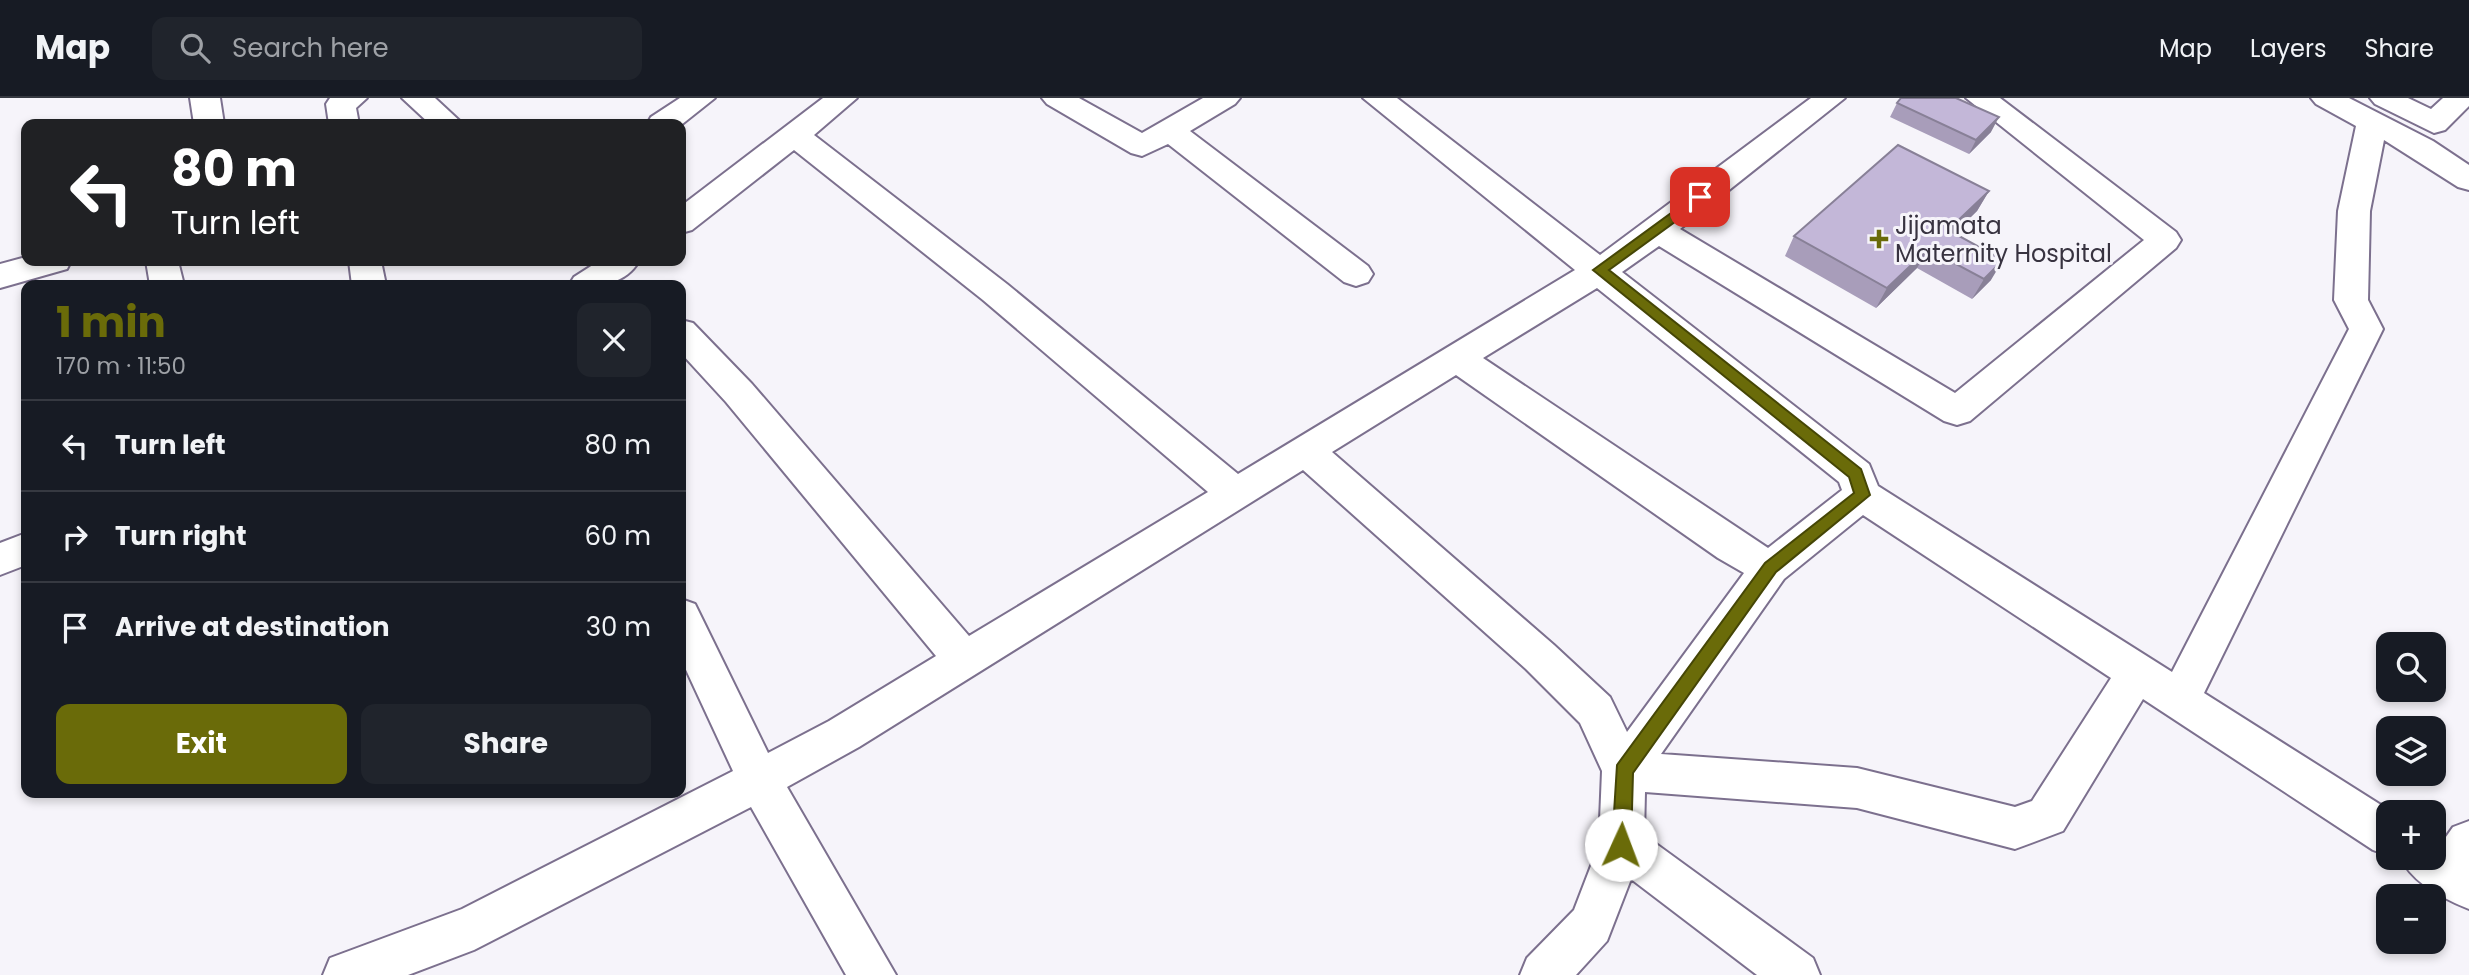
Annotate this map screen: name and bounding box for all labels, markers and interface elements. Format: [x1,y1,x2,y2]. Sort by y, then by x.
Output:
search box [152,17,642,80]
text: Map [35,24,110,71]
icon: search [176,29,214,67]
text: Search here [232,30,389,66]
text: Map [2159,32,2212,65]
text: Layers [2250,32,2326,65]
text: Share [2364,32,2434,65]
text: 80 m [171,135,297,203]
icon: left [56,147,147,238]
pin [1670,167,1730,227]
icon: arrive [1681,178,1719,216]
text: Turn left [171,200,300,245]
place label: Jijamata Maternity Hospital [1895,209,2112,270]
marker: Jijamata Maternity Hospital [1869,229,1889,249]
text: 1 min [56,293,166,352]
button: close [577,303,651,377]
text: 170 m · 11:50 [56,350,186,382]
icon: left [56,427,94,465]
text: Turn left [115,427,226,463]
text: 80 m [585,427,651,463]
icon: right [56,518,94,556]
text: Turn right [115,518,247,554]
text: 60 m [584,518,651,554]
icon: arrive [56,609,94,647]
text: Arrive at destination [115,609,390,645]
text: 30 m [586,609,651,645]
map controls [2376,632,2446,954]
button: search [2376,632,2446,702]
button: Exit [56,704,347,784]
button: Share [361,704,651,784]
button: layers [2376,716,2446,786]
button: + [2376,800,2446,870]
position arrow [1584,808,1658,882]
button: − [2376,884,2446,954]

